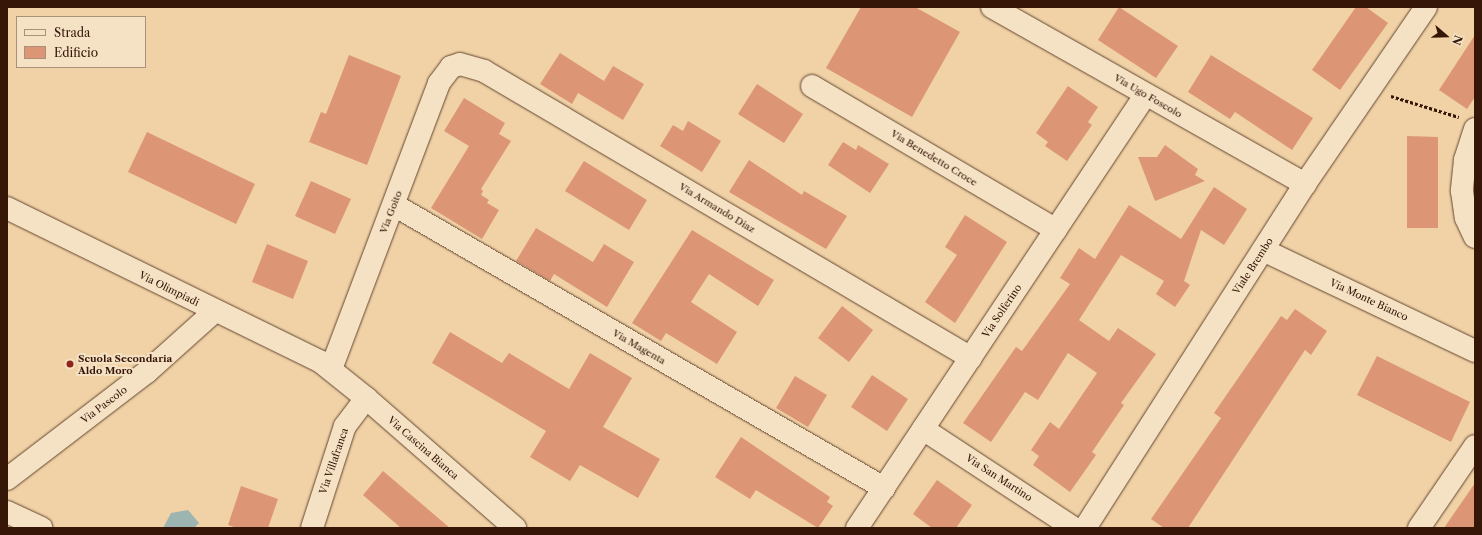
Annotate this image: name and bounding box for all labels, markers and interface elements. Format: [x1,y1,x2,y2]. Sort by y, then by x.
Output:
legend [16,16,146,68]
north arrow [1426,16,1466,56]
text: Strada [54,25,90,40]
text: N [1449,33,1465,47]
text: Edificio [54,45,98,60]
street label: Via Ugo Foscolo [1112,72,1184,120]
street label: Via Benedetto Croce [888,127,980,189]
street label: Via Armando Diaz [677,180,757,236]
street label: Via Goito [377,189,405,235]
street label: Viale Brembo [1230,236,1276,296]
street label: Via Olimpiadi [137,269,201,309]
street label: Via Monte Bianco [1328,277,1410,323]
street label: Via Solferino [980,282,1024,340]
street label: Via Magenta [610,327,668,367]
place label: Scuola Secondaria Aldo Moro [78,352,173,376]
marker: Scuola Secondaria Aldo Moro [65,359,75,369]
street label: Via Pascolo [79,384,129,426]
street label: Via Cascina Bianca [385,414,461,482]
street label: Via Villafranca [317,426,351,496]
street label: Via San Martino [964,452,1034,504]

